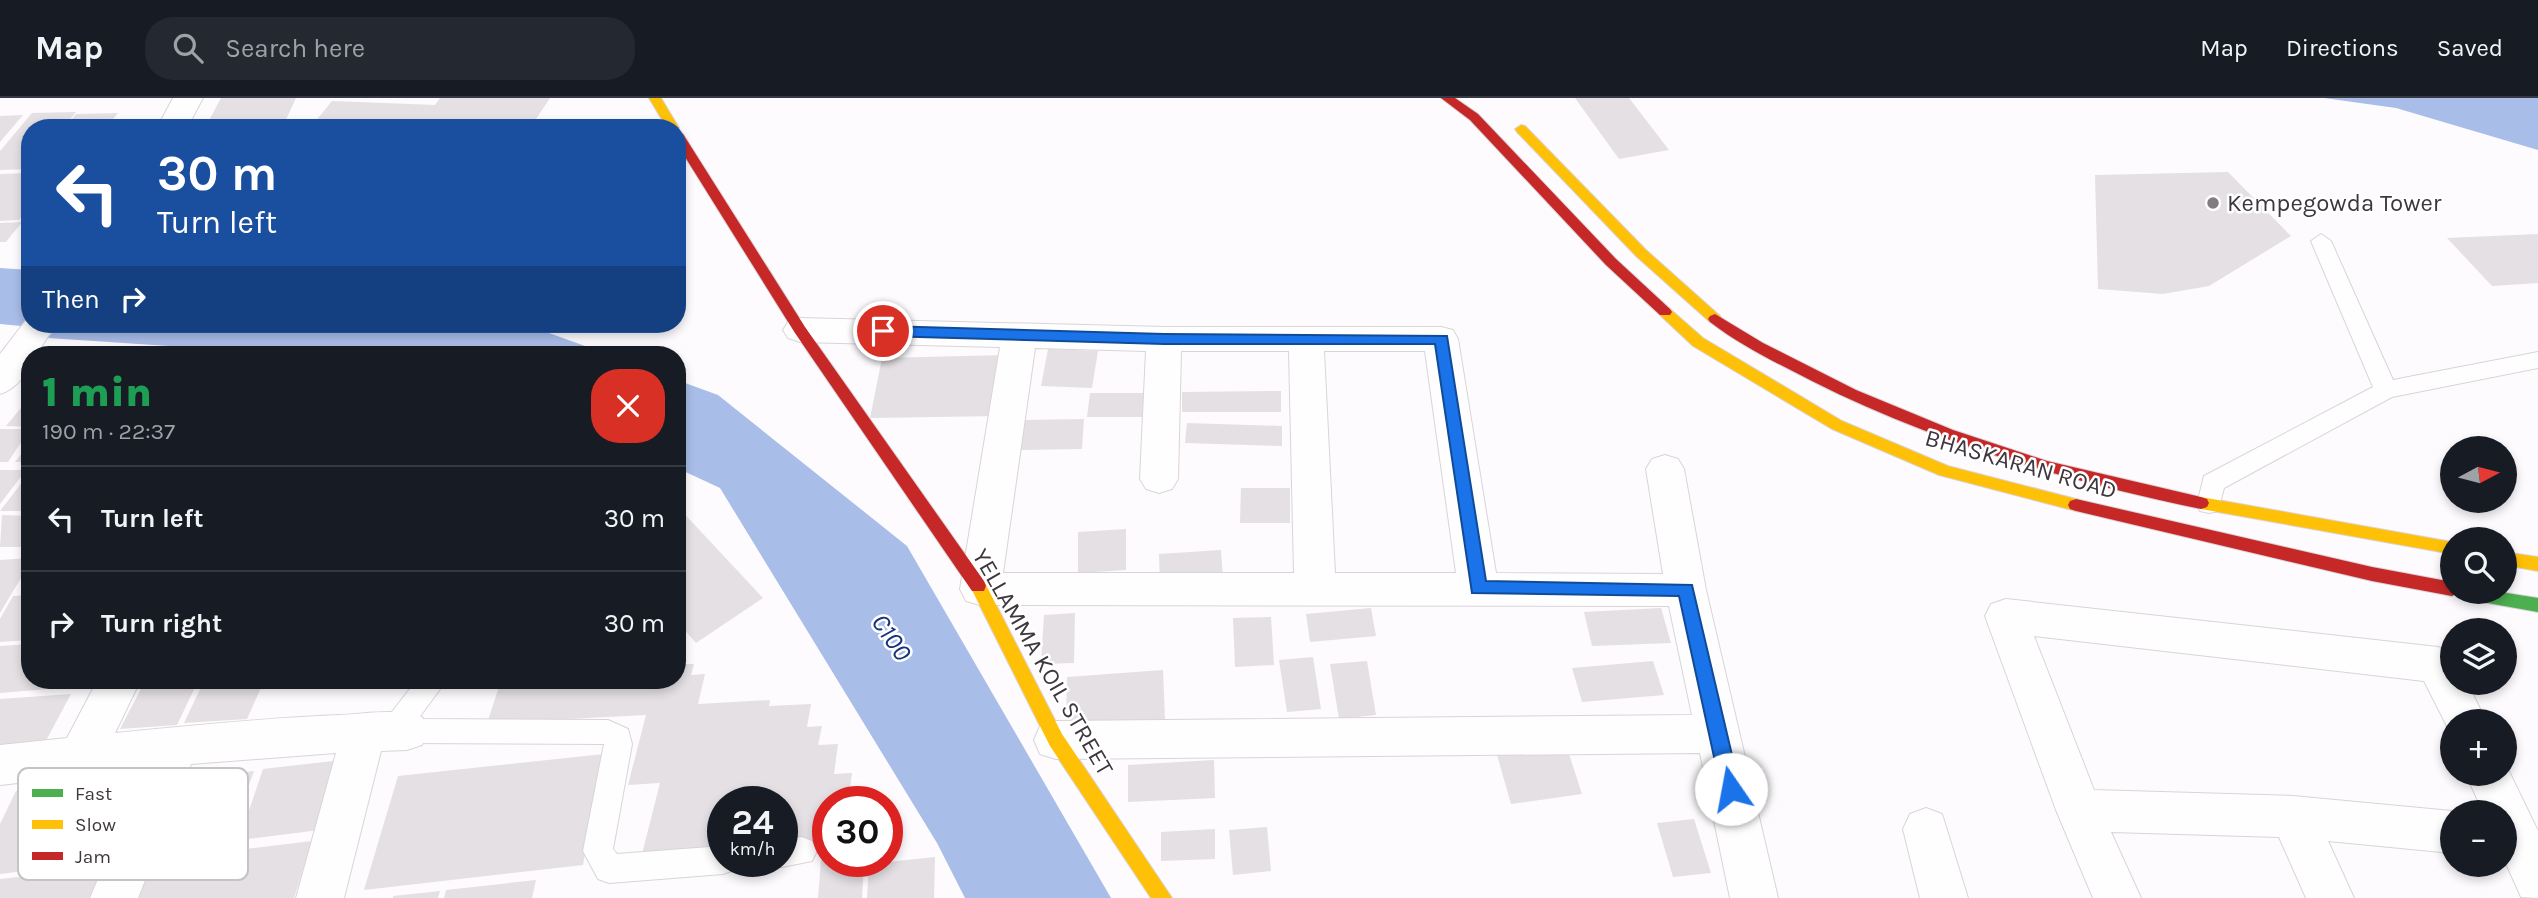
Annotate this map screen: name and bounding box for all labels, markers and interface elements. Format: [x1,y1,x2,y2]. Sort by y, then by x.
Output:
search box [145,17,635,80]
text: Map [35,29,103,67]
icon: search [169,29,207,67]
text: Search here [225,33,365,64]
text: Map [2200,34,2248,62]
text: Directions [2286,34,2399,62]
text: Saved [2437,34,2503,62]
text: 30 m [157,145,277,202]
icon: left [42,147,133,238]
place label: Kempegowda Tower [2227,189,2442,217]
marker: Kempegowda Tower [2205,195,2221,211]
text: Turn left [157,204,277,241]
icon: right [114,280,152,318]
text: Then [42,284,100,315]
pin [853,301,913,361]
icon: arrive [864,312,902,350]
text: 1 min [42,367,152,417]
button: close [591,369,665,443]
text: 190 m · 22:37 [42,418,175,445]
street label: BHASKARAN ROAD [1922,423,2120,505]
north arrow [2440,436,2516,513]
map controls [2440,436,2517,877]
icon: left [42,500,80,538]
text: Turn left [101,503,203,534]
text: 30 m [604,503,665,534]
button: search [2440,527,2517,604]
street label: YELLAMMA KOIL STREET [967,544,1119,780]
icon: right [42,605,80,643]
text: Turn right [101,608,222,639]
text: 30 m [604,608,665,639]
water label: C100 [865,608,918,667]
button: layers [2440,618,2517,695]
button: + [2440,709,2517,786]
position arrow [1694,752,1768,826]
legend [18,768,248,880]
text: Fast [75,783,112,805]
speed limit sign: 30 [812,786,903,877]
button: − [2440,800,2517,877]
text: 24 [732,802,774,843]
text: Slow [75,814,116,836]
text: km/h [730,838,775,860]
text: Jam [75,846,111,868]

